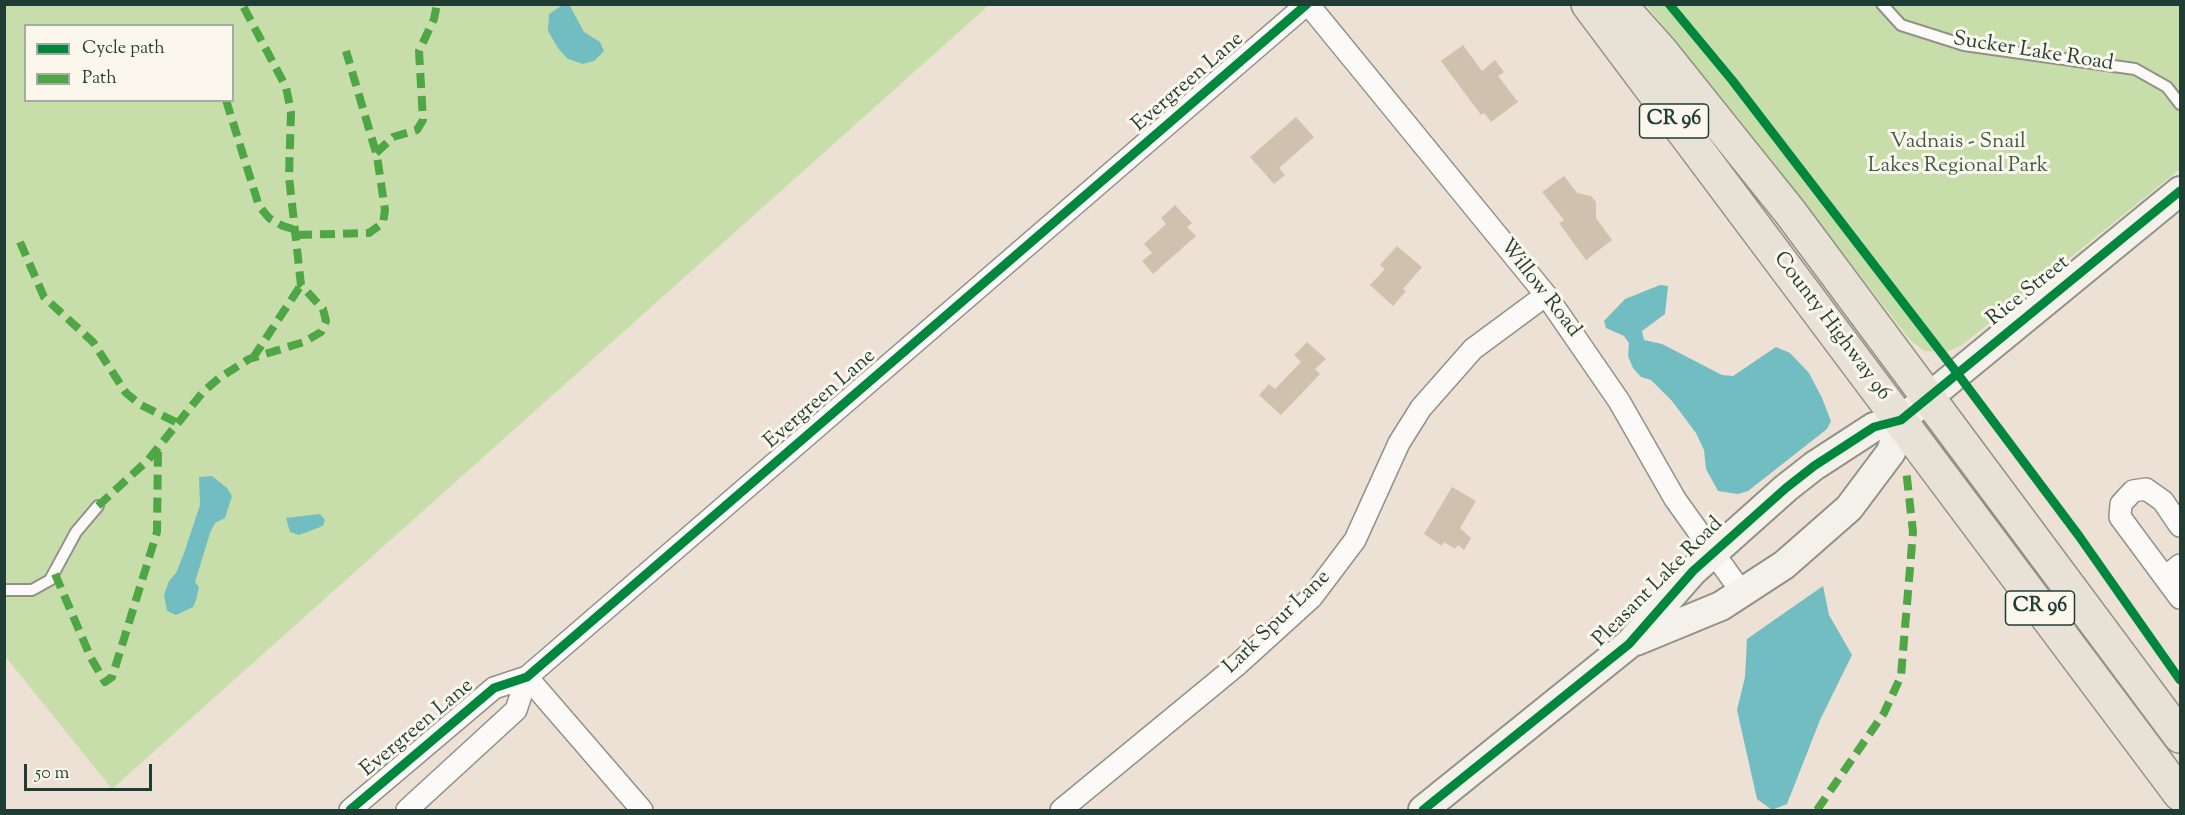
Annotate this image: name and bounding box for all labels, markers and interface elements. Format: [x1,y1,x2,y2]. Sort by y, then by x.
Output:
legend [24,24,234,102]
street label: Evergreen Lane [1128,28,1250,138]
street label: Sucker Lake Road [1951,28,2115,78]
text: Cycle path [82,36,165,62]
text: Path [82,66,117,92]
road number: CR 96 [1640,104,1708,138]
park label: Vadnais - Snail Lakes Regional Park [1868,130,2048,180]
street label: Willow Road [1493,235,1585,343]
street label: County Highway 96 [1767,248,1895,406]
street label: Rice Street [1983,251,2075,333]
street label: Evergreen Lane [760,345,882,455]
street label: Pleasant Lake Road [1589,513,1729,653]
street label: Lark Spur Lane [1219,566,1337,680]
road number: CR 96 [2006,591,2074,625]
street label: Evergreen Lane [356,674,480,784]
scale bar [27,752,154,790]
text: 50 m [35,761,69,787]

